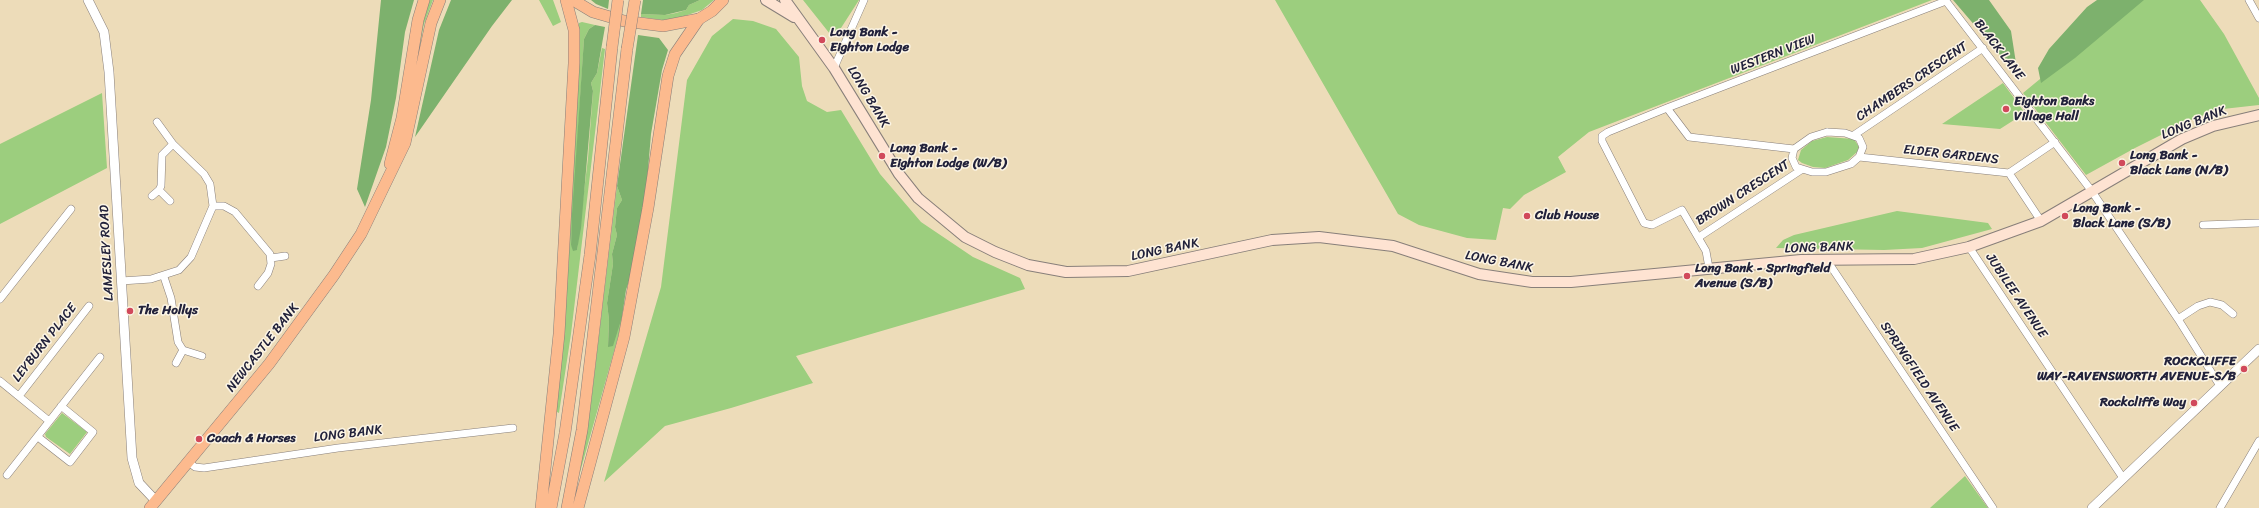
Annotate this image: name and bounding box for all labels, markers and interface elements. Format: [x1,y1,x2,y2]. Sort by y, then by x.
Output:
street label: BLACK LANE [1970,17,2028,83]
place label: Long Bank - Eighton Lodge [830,25,909,56]
street label: WESTERN VIEW [1728,32,1818,78]
marker: Long Bank - Eighton Lodge [817,35,827,45]
street label: CHAMBERS CRESCENT [1853,39,1971,125]
street label: LONG BANK [844,64,892,130]
place label: Eighton Banks Village Hall [2014,94,2094,125]
street label: LONG BANK [2159,103,2229,143]
marker: Eighton Banks Village Hall [2001,104,2011,114]
place label: Long Bank - Eighton Lodge (W/B) [890,141,1006,172]
street label: ELDER GARDENS [1902,142,2000,168]
place label: Long Bank - Black Lane (N/B) [2130,148,2228,179]
marker: Long Bank - Eighton Lodge (W/B) [877,151,887,161]
street label: BROWN CRESCENT [1693,157,1793,229]
marker: Long Bank - Black Lane (N/B) [2117,158,2127,168]
place label: Long Bank - Black Lane (S/B) [2073,201,2170,232]
street label: LAMESLEY ROAD [97,205,117,301]
place label: Club House [1535,208,1599,224]
marker: Club House [1522,211,1532,221]
marker: Long Bank - Black Lane (S/B) [2060,211,2070,221]
street label: LONG BANK [1130,235,1200,265]
street label: LONG BANK [1784,239,1854,257]
street label: LONG BANK [1464,248,1534,276]
street label: JUBILEE AVENUE [1982,251,2050,341]
place label: Long Bank - Springfield Avenue (S/B) [1695,261,1830,292]
marker: Long Bank - Springfield Avenue (S/B) [1682,271,1692,281]
street label: LEYBURN PLACE [10,301,80,385]
street label: NEWCASTLE BANK [224,301,302,395]
place label: The Hollys [138,303,198,319]
marker: The Hollys [125,306,135,316]
street label: SPRINGFIELD AVENUE [1876,319,1962,435]
place label: ROCKCLIFFE WAY-RAVENSWORTH AVENUE-S/B [2037,354,2236,385]
marker: ROCKCLIFFE WAY-RAVENSWORTH AVENUE-S/B [2239,364,2249,374]
place label: Rockcliffe Way [2100,395,2186,411]
marker: Rockcliffe Way [2189,398,2199,408]
street label: LONG BANK [313,422,383,446]
place label: Coach & Horses [207,431,296,447]
marker: Coach & Horses [194,434,204,444]

